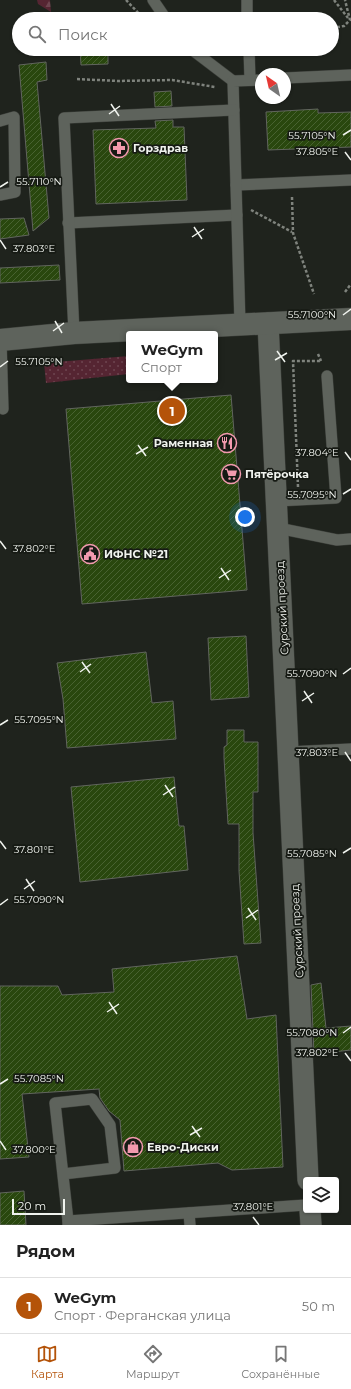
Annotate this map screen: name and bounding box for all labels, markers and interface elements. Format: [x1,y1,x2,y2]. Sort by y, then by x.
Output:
search box [12,12,339,56]
icon: search [26,23,48,45]
text: Поиск [58,25,107,44]
north arrow [255,68,291,104]
text: 55.7105°N [288,129,336,142]
pharmacy icon: Горздрав [108,137,130,159]
place label: Горздрав [133,141,188,155]
text: 37.805°E [296,145,339,158]
text: 55.7110°N [16,175,62,188]
text: 37.803°E [13,242,55,255]
text: 55.7100°N [288,308,336,321]
popup [126,331,218,383]
text: WeGym [141,340,203,359]
text: 55.7105°N [15,355,63,368]
text: Спорт [141,359,182,375]
pin: 1 [159,396,185,426]
restaurant icon: Раменная [216,432,238,454]
place label: Раменная [154,436,213,450]
text: 37.804°E [295,446,339,459]
supermarket icon: Пятёрочка [220,463,242,485]
place label: Пятёрочка [245,467,309,481]
text: 55.7095°N [287,488,337,501]
your location [235,507,255,527]
text: 37.802°E [13,542,56,555]
public building icon: ИФНС №21 [79,543,101,565]
place label: ИФНС №21 [104,547,168,561]
street label: Сурский проезд [273,561,291,655]
text: 55.7090°N [287,667,337,680]
text: 55.7095°N [14,713,64,726]
text: 37.803°E [296,746,338,759]
text: 37.801°E [14,843,55,856]
text: 55.7085°N [287,847,337,860]
street label: Сурский проезд [288,884,306,978]
text: 55.7090°N [14,893,64,906]
text: 55.7080°N [287,1026,337,1039]
text: 37.802°E [296,1046,339,1059]
text: 55.7085°N [14,1072,64,1085]
shop icon: Евро-Диски [122,1136,144,1158]
place label: Евро-Диски [147,1140,219,1154]
text: 37.800°E [12,1143,56,1156]
map controls [303,1177,339,1213]
button: layers [303,1177,339,1213]
scale bar [12,1197,65,1216]
text: 20 m [18,1199,46,1213]
text: 37.801°E [233,1200,274,1213]
text: Рядом [16,1241,75,1261]
text: WeGym [54,1288,116,1307]
text: 1 [26,1298,32,1314]
text: 50 m [302,1298,335,1314]
text: Спорт · Ферганская улица [54,1307,231,1323]
tab: Карта [31,1343,64,1381]
tab: Маршрут [126,1343,179,1381]
tab: Сохранённые [241,1343,320,1381]

